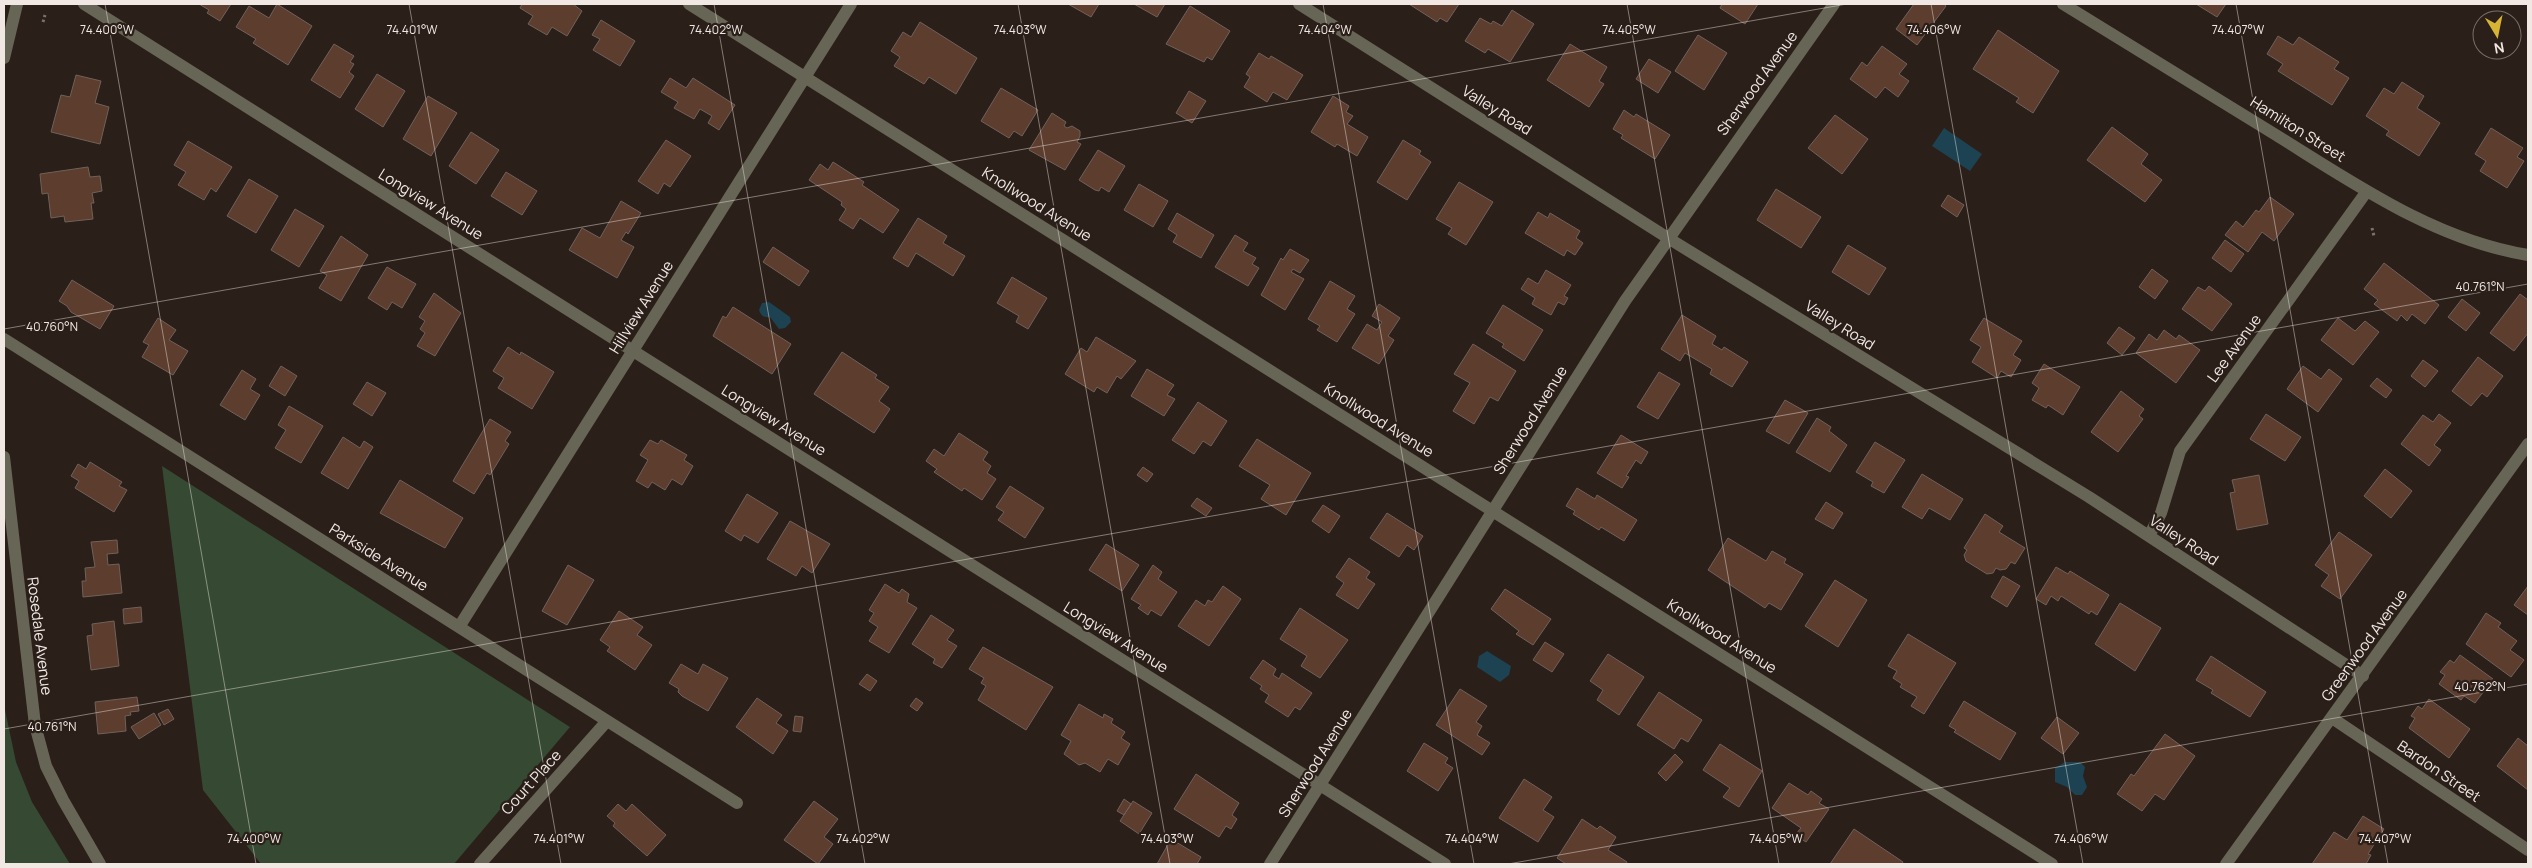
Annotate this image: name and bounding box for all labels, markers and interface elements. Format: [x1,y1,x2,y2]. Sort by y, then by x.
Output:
north arrow [2472,10,2522,60]
text: 74.400°W [80,21,135,38]
text: 74.401°W [386,21,438,38]
text: 74.402°W [689,21,743,38]
text: 74.403°W [993,21,1047,38]
text: 74.404°W [1298,21,1353,38]
text: 74.405°W [1602,21,1656,38]
text: 74.406°W [1907,21,1962,38]
text: 74.407°W [2212,21,2265,38]
street label: Sherwood Avenue [1712,26,1802,140]
text: N [2493,38,2506,59]
street label: Valley Road [1458,80,1536,140]
street label: Hamilton Street [2246,91,2350,167]
street label: Knollwood Avenue [978,162,1096,246]
street label: Longview Avenue [375,163,488,245]
street label: Hillview Avenue [604,256,678,358]
text: 40.761°N [2455,278,2505,295]
street label: Valley Road [1801,295,1879,355]
street label: Lee Avenue [2202,309,2266,386]
text: 40.760°N [26,318,78,335]
street label: Sherwood Avenue [1488,361,1572,478]
street label: Knollwood Avenue [1320,378,1438,462]
street label: Longview Avenue [718,379,831,461]
street label: Valley Road [2145,510,2223,570]
street label: Parkside Avenue [325,518,433,596]
street label: Rosedale Avenue [22,576,58,696]
street label: Greenwood Avenue [2316,584,2412,705]
street label: Knollwood Avenue [1663,594,1781,678]
street label: Longview Avenue [1060,596,1173,678]
text: 40.762°N [2454,678,2506,695]
street label: Sherwood Avenue [1273,704,1357,821]
text: 40.761°N [27,718,77,735]
street label: Bardon Street [2393,735,2485,807]
street label: Court Place [496,745,566,819]
text: 74.400°W [227,830,282,847]
text: 74.401°W [533,830,585,847]
text: 74.402°W [836,830,890,847]
text: 74.403°W [1140,830,1194,847]
text: 74.404°W [1445,830,1500,847]
text: 74.405°W [1749,830,1803,847]
text: 74.406°W [2054,830,2109,847]
text: 74.407°W [2359,830,2412,847]

